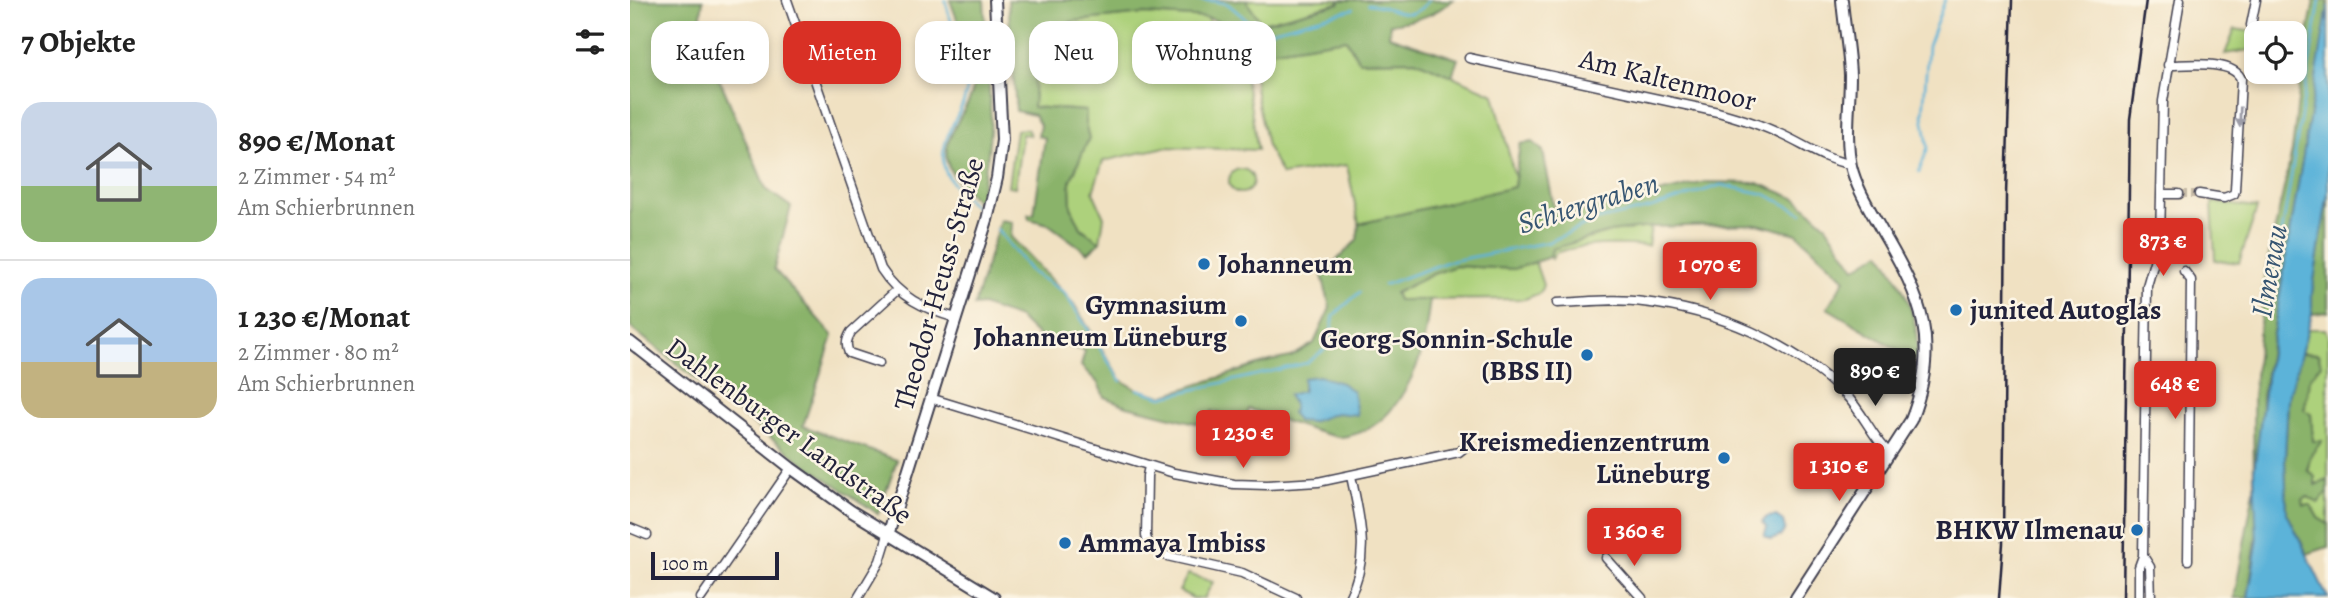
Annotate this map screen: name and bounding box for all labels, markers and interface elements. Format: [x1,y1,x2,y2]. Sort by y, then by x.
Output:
chip: Kaufen [651,21,769,84]
chip: Mieten [783,21,901,84]
chip: Filter [915,21,1015,84]
chip: Neu [1029,21,1118,84]
chip: Wohnung [1132,21,1276,84]
map controls [2244,21,2307,84]
button: locate [2244,21,2307,84]
text: 7 Objekte [21,22,136,62]
icon: filters [571,23,609,61]
street label: Am Kaltenmoor [1575,39,1761,120]
one-way arrow [2234,107,2245,129]
text: 890 €/Monat [238,121,395,161]
icon: home [77,130,161,214]
street label: Theodor-Heuss-Straße [885,153,993,415]
text: 2 Zimmer · 54 m² [238,161,396,192]
water label: Schiergraben [1513,163,1663,243]
text: Am Schierbrunnen [238,192,415,223]
pin: 873 € [2114,218,2212,278]
water label: Ilmenau [2241,221,2297,321]
text: 873 € [2139,225,2187,256]
pin: 1 070 € [1645,243,1775,302]
place label: Johanneum [1218,245,1353,283]
text: 1 070 € [1679,249,1741,280]
marker: Johanneum [1196,256,1212,272]
place label: Gymnasium Johanneum Lüneburg [973,286,1228,356]
place label: junited Autoglas [1970,291,2162,329]
text: 1 230 €/Monat [238,297,410,337]
marker: junited Autoglas [1948,302,1964,318]
icon: home [77,306,161,390]
marker: Gymnasium Johanneum Lüneburg [1233,313,1249,329]
place label: Georg-Sonnin-Schule (BBS II) [1320,320,1573,390]
street label: Dahlenburger Landstraße [658,329,920,533]
text: 2 Zimmer · 80 m² [238,337,399,368]
marker: Georg-Sonnin-Schule (BBS II) [1579,347,1595,363]
pin: 890 € [1826,348,1924,408]
text: 890 € [1850,355,1900,386]
pin: 648 € [2126,362,2224,421]
text: Am Schierbrunnen [238,368,415,399]
text: 648 € [2150,368,2200,399]
pin: 1 230 € [1178,410,1308,470]
text: 1 230 € [1212,417,1274,448]
place label: Kreismedienzentrum Lüneburg [1459,423,1711,493]
pin: 1 310 € [1774,444,1904,503]
marker: Kreismedienzentrum Lüneburg [1716,450,1732,466]
text: 1 310 € [1809,450,1869,481]
pin: 1 360 € [1569,508,1699,568]
place label: BHKW Ilmenau [1935,511,2124,549]
text: 1 360 € [1603,515,1665,546]
marker: BHKW Ilmenau [2129,522,2145,538]
place label: Ammaya Imbiss [1078,524,1266,562]
marker: Ammaya Imbiss [1057,535,1073,551]
scale bar [651,549,779,581]
text: 100 m [662,551,708,577]

